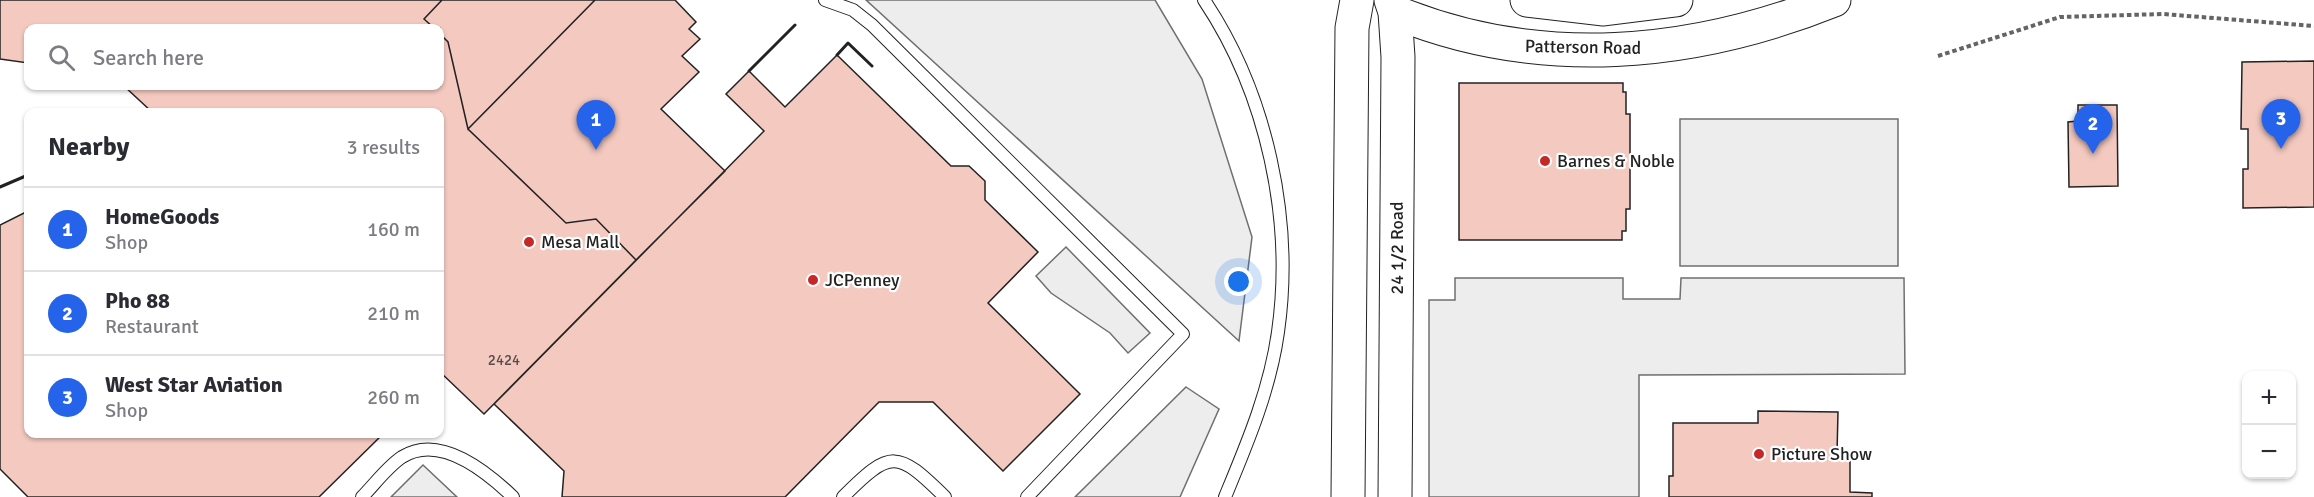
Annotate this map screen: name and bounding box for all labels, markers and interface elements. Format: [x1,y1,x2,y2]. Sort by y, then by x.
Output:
search box [24,24,444,90]
street label: Patterson Road [1525,35,1641,59]
icon: search [45,41,78,74]
text: Search here [93,44,204,71]
pin: 1 [576,100,616,150]
pin: 3 [2262,100,2300,149]
pin: 2 [2074,104,2112,154]
text: Nearby [48,131,129,163]
text: 3 results [347,135,420,160]
place label: Barnes & Noble [1557,150,1675,172]
marker: Barnes & Noble [1538,154,1552,168]
street label: 24 1/2 Road [1386,202,1408,294]
text: HomeGoods [105,203,219,230]
text: 1 [62,217,73,242]
text: 160 m [367,217,420,242]
text: Shop [105,230,148,255]
place label: Mesa Mall [541,231,620,253]
marker: Mesa Mall [522,235,536,249]
your location [1224,267,1253,296]
place label: JCPenney [825,269,900,291]
marker: JCPenney [806,273,820,287]
text: Pho 88 [105,287,170,314]
text: 2 [62,301,73,326]
text: 210 m [367,301,420,326]
text: Restaurant [105,314,199,339]
house number: 2424 [488,351,520,369]
text: West Star Aviation [105,371,283,398]
map controls [2242,371,2296,479]
button: + [2242,371,2296,425]
text: 3 [62,385,73,410]
text: 260 m [367,385,420,410]
text: Shop [105,398,148,423]
button: − [2242,425,2296,479]
place label: Picture Show [1771,443,1872,465]
marker: Picture Show [1752,447,1766,461]

